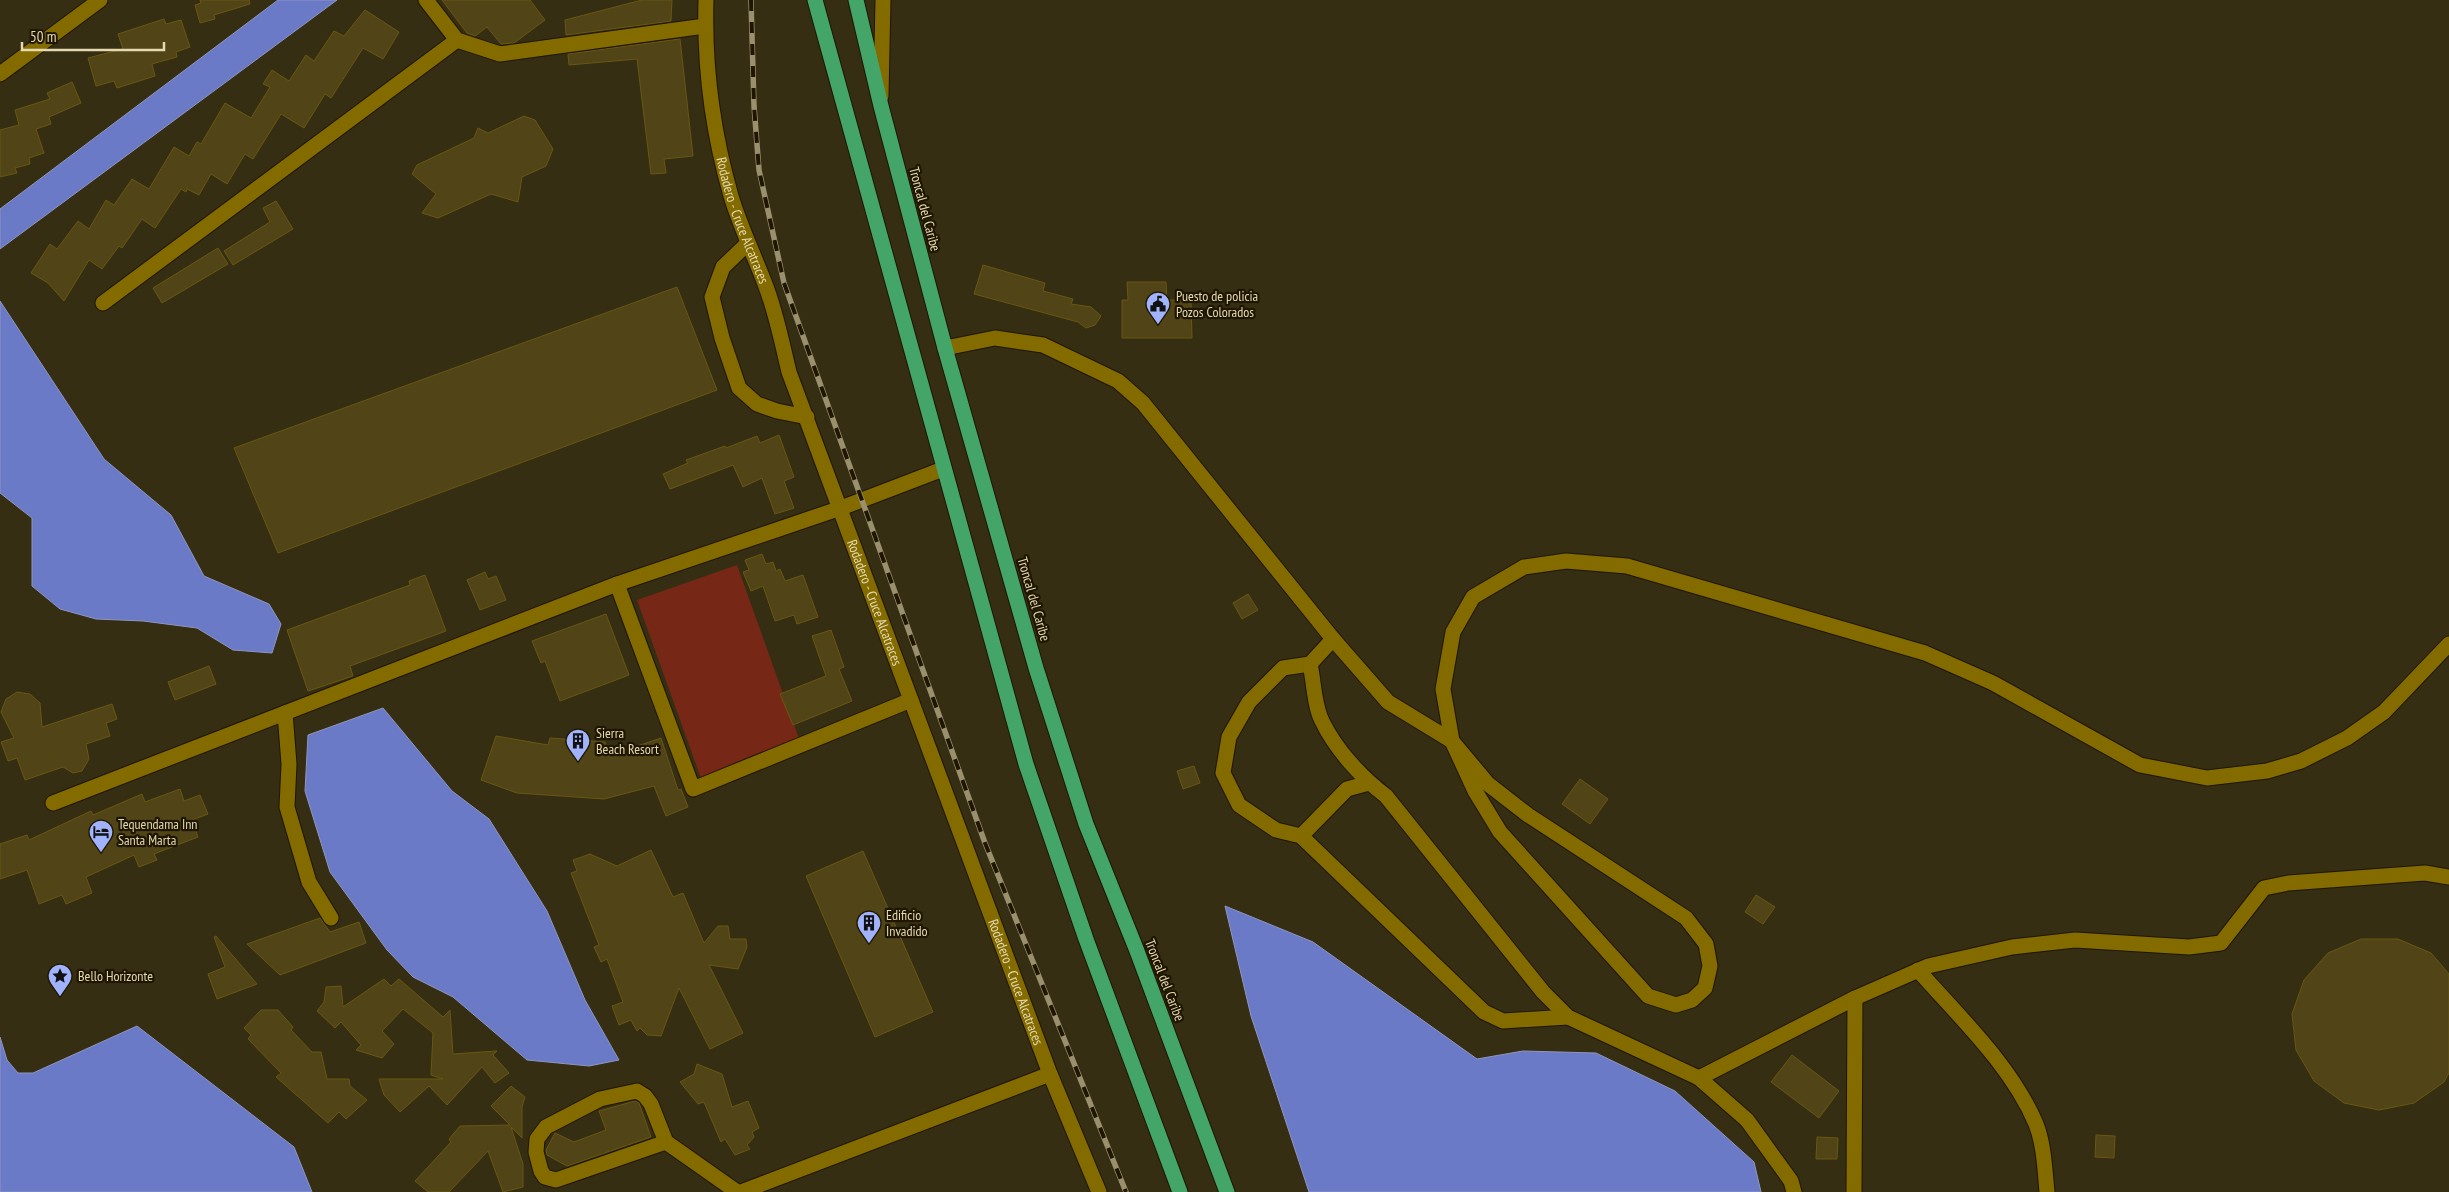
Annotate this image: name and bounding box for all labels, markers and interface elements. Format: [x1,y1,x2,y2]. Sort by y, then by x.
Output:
scale bar [22,20,165,52]
text: 50 m [30,27,56,46]
street label: Rodadero - Cruce Alcatraces [712,155,773,286]
street label: Troncal del Caribe [905,165,945,253]
place label: Puesto de policia Pozos Colorados [1176,287,1258,321]
public building icon: Puesto de policia Pozos Colorados [1145,291,1171,325]
street label: Rodadero - Cruce Alcatraces [843,537,906,668]
street label: Troncal del Caribe [1013,555,1055,643]
place label: Sierra Beach Resort [596,724,659,758]
building icon: Sierra Beach Resort [565,728,591,762]
place label: Tequendama Inn Santa Marta [118,815,197,849]
hotel icon: Tequendama Inn Santa Marta [88,819,114,853]
place label: Edificio Invadido [886,906,928,940]
building icon: Edificio Invadido [856,910,882,944]
street label: Rodadero - Cruce Alcatraces [984,917,1048,1048]
street label: Troncal del Caribe [1141,936,1189,1024]
place icon: Bello Horizonte [47,963,73,997]
place label: Bello Horizonte [78,967,153,985]

